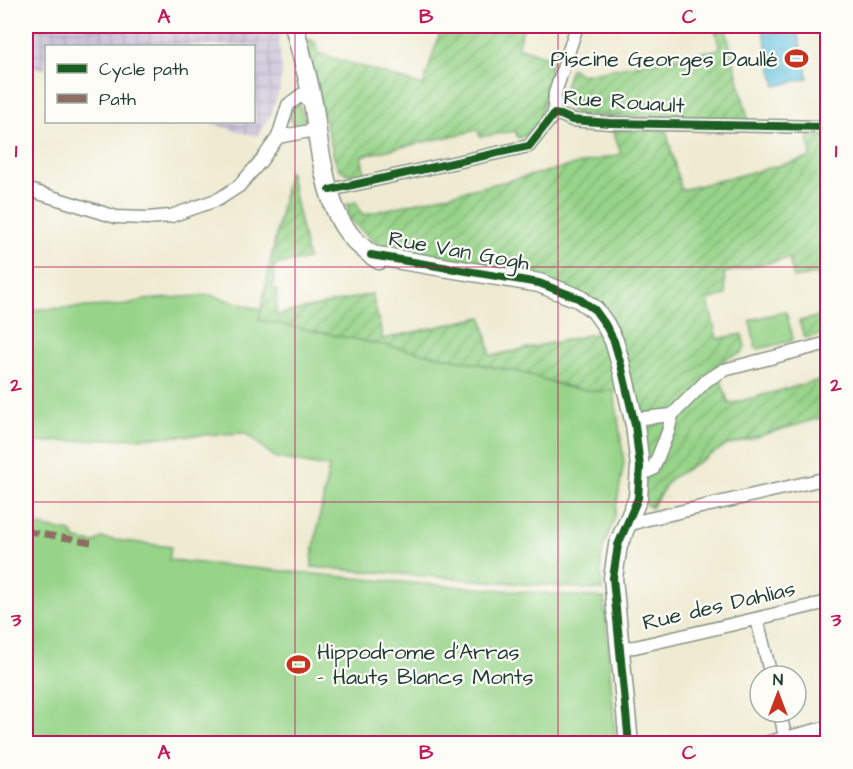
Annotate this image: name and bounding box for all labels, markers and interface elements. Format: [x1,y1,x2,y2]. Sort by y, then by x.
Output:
text: A [158,3,171,31]
text: B [419,3,434,31]
text: C [682,3,697,31]
place label: Piscine Georges Daullé [550,44,778,76]
legend [45,45,255,123]
sports icon: Piscine Georges Daullé [783,46,809,72]
text: Cycle path [99,57,188,83]
street label: Rue Rouault [562,82,686,122]
text: Path [99,87,136,112]
text: 1 [15,137,18,165]
text: 1 [835,137,838,165]
street label: Rue Van Gogh [386,223,532,280]
text: 2 [9,371,22,399]
text: 2 [829,371,842,399]
street label: Rue des Dahlias [640,573,798,639]
text: 3 [10,606,22,634]
text: 3 [830,606,842,634]
place label: Hippodrome d'Arras - Hauts Blancs Monts [317,637,534,693]
sports icon: Hippodrome d'Arras - Hauts Blancs Monts [286,652,312,678]
north arrow [748,664,808,724]
text: N [773,669,783,691]
text: A [158,739,171,767]
text: B [419,739,434,767]
text: C [682,739,697,767]

